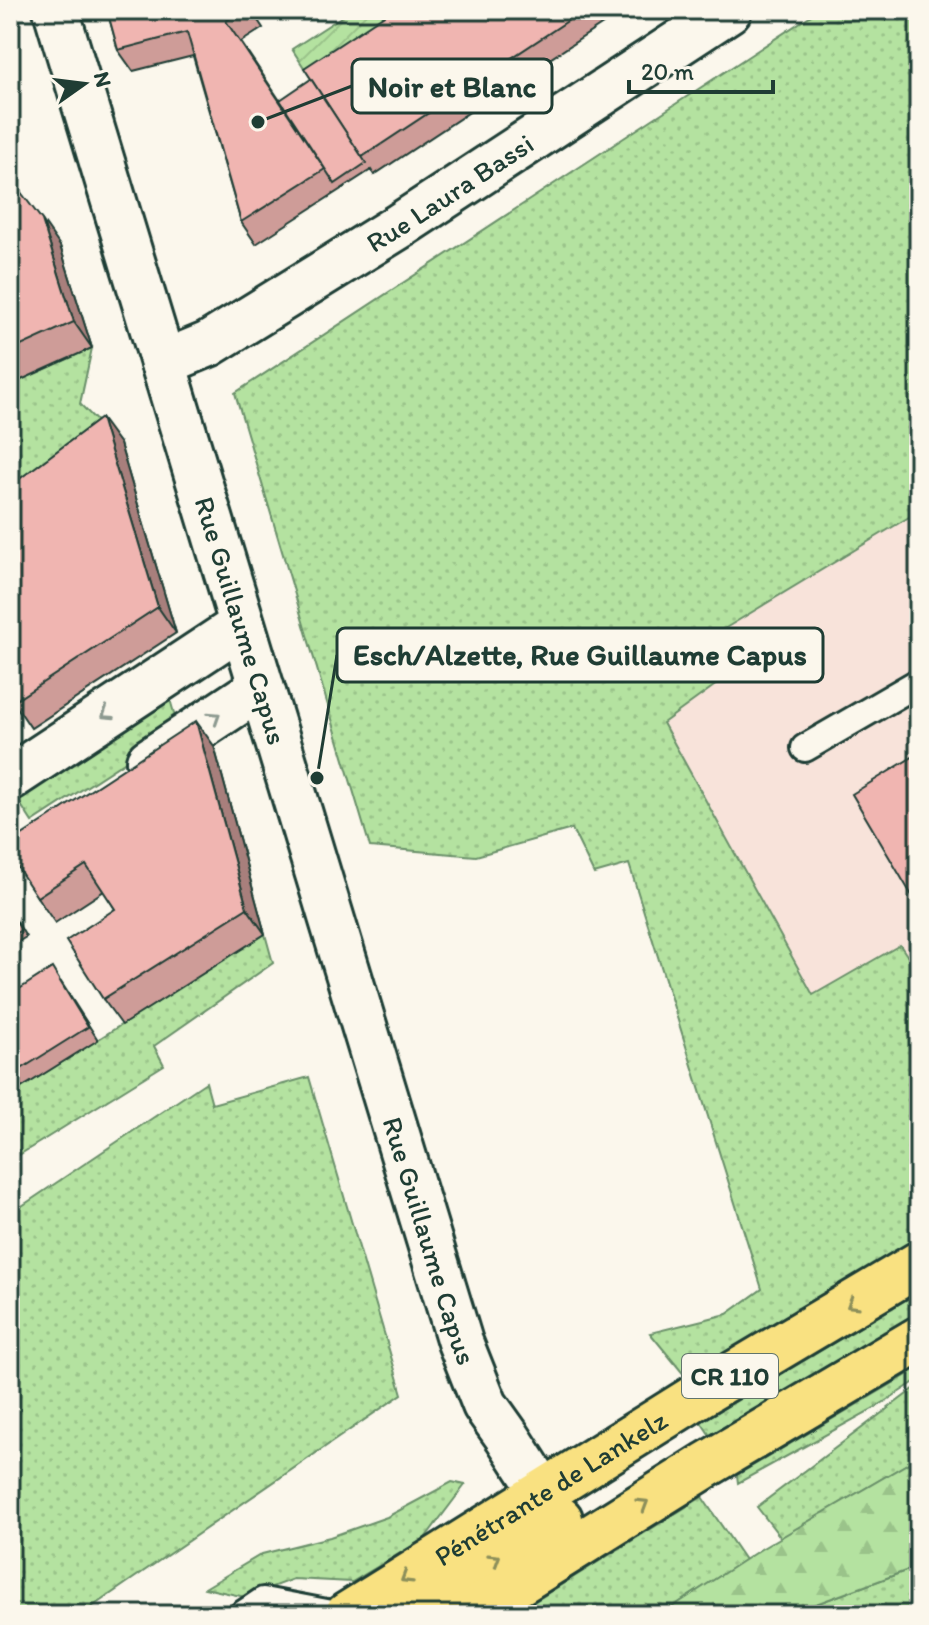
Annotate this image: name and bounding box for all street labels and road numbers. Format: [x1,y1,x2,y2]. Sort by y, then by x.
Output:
street label: Rue Laura Bassi [360,126,540,259]
street label: Rue Guillaume Capus [188,493,295,749]
street label: Rue Guillaume Capus [376,1113,484,1369]
road number: CR 110 [682,1354,778,1398]
street label: Pénétrante de Lankelz [428,1402,673,1573]

